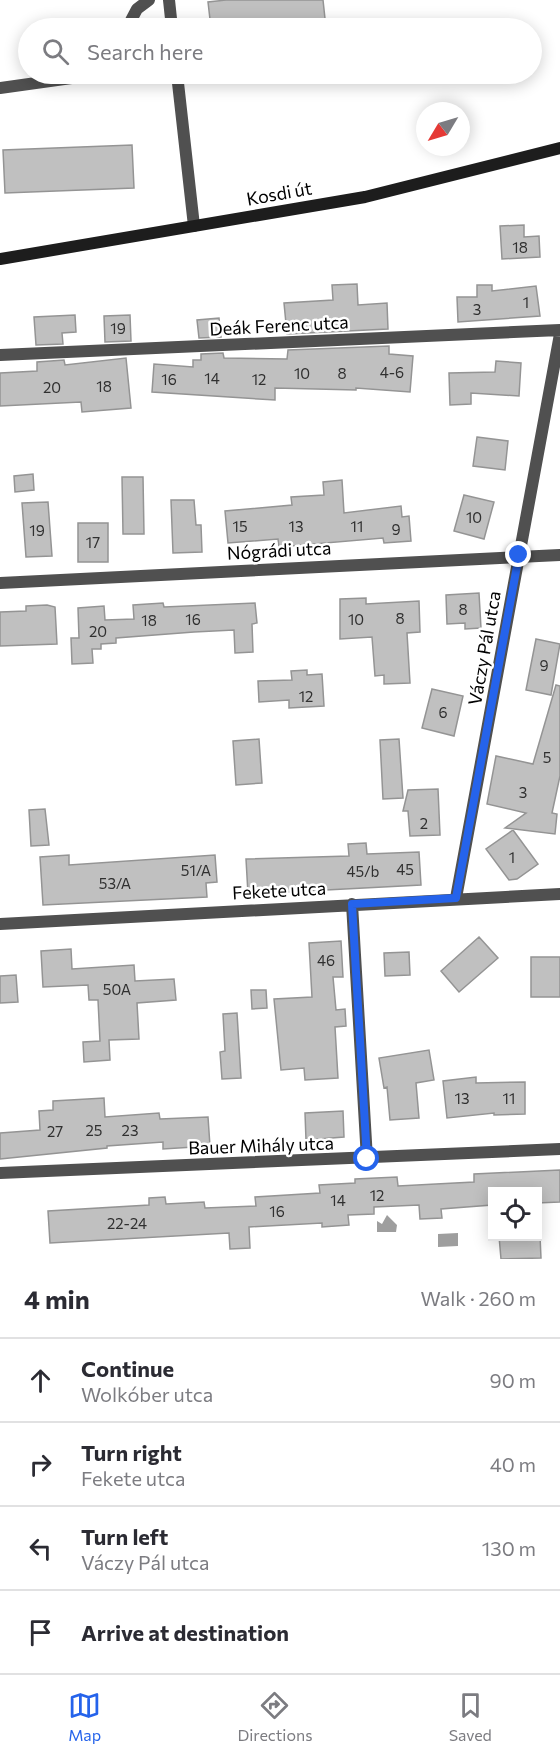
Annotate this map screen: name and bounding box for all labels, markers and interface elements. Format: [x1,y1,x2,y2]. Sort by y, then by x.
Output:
search box [18,18,542,84]
icon: search [39,35,72,68]
text: Search here [87,38,203,65]
north arrow [416,102,470,156]
street label: Kosdi út [245,176,313,210]
house number: 18 [512,238,528,256]
house number: 1 [523,293,529,311]
house number: 3 [473,300,481,318]
street label: Deák Ferenc utca [209,310,349,340]
house number: 19 [110,319,126,337]
house number: 4-6 [380,363,404,381]
house number: 10 [294,364,310,382]
house number: 8 [337,364,347,382]
house number: 14 [204,369,220,387]
house number: 16 [161,370,177,388]
house number: 12 [252,370,266,388]
house number: 18 [96,377,112,395]
house number: 20 [43,378,61,396]
house number: 10 [466,508,482,526]
house number: 15 [232,517,248,535]
house number: 13 [289,517,303,535]
house number: 11 [351,517,363,535]
house number: 9 [391,520,401,538]
house number: 19 [29,521,45,539]
house number: 17 [86,533,100,551]
street label: Nógrádi utca [226,536,332,564]
route end [505,541,531,567]
street label: Váczy Pál utca [463,589,505,707]
house number: 8 [458,600,468,618]
house number: 8 [395,609,405,627]
house number: 16 [185,610,201,628]
house number: 10 [348,610,364,628]
house number: 18 [141,611,157,629]
house number: 20 [89,622,107,640]
house number: 9 [539,656,549,674]
house number: 12 [299,687,313,705]
house number: 6 [438,703,448,721]
house number: 5 [543,748,551,766]
house number: 3 [519,783,527,801]
house number: 2 [420,814,428,832]
house number: 1 [509,848,515,866]
house number: 45 [396,860,414,878]
house number: 51/A [181,861,211,879]
house number: 45/b [347,862,380,880]
house number: 53/A [99,874,131,892]
street label: Fekete utca [232,877,326,903]
house number: 46 [317,951,335,969]
house number: 50A [103,980,131,998]
house number: 13 [455,1089,469,1107]
house number: 11 [503,1089,515,1107]
house number: 25 [86,1121,102,1139]
house number: 23 [122,1121,138,1139]
house number: 27 [47,1122,63,1140]
street label: Bauer Mihály utca [188,1131,334,1159]
route start [353,1145,379,1171]
house number: 12 [370,1186,384,1204]
map controls [488,1187,542,1241]
button: locate [488,1187,542,1241]
house number: 14 [330,1191,346,1209]
house number: 16 [269,1202,285,1220]
house number: 22-24 [107,1214,147,1232]
text: 4 min [24,1283,90,1314]
text: Walk · 260 m [420,1286,536,1310]
text: Continue [81,1355,174,1382]
icon: ahead [24,1364,57,1397]
text: 90 m [490,1368,536,1392]
text: Wolkóber utca [81,1382,213,1406]
text: Turn right [81,1439,182,1466]
icon: right [24,1448,57,1481]
text: 40 m [490,1452,536,1476]
text: Fekete utca [81,1466,185,1490]
text: Turn left [81,1523,168,1550]
icon: left [24,1532,57,1565]
text: 130 m [482,1536,536,1560]
text: Váczy Pál utca [81,1550,209,1574]
icon: arrive [24,1616,57,1649]
text: Arrive at destination [81,1619,289,1646]
tab: Map [68,1689,101,1744]
tab: Directions [237,1689,312,1744]
tab: Saved [449,1689,492,1744]

